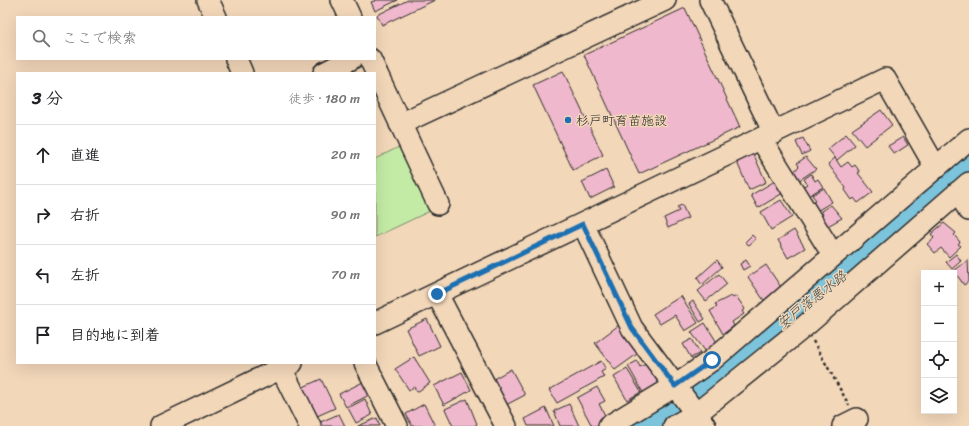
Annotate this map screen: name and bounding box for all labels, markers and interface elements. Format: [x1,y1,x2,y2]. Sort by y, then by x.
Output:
search box [16,16,376,60]
text: ここで検索 [62,25,137,51]
icon: search [30,27,52,49]
text: 3 分 [32,83,63,113]
text: 徒歩 · 180 m [289,87,360,110]
place label: 杉戸町育苗施設 [576,109,667,132]
marker: 杉戸町育苗施設 [563,115,573,125]
text: 直進 [70,142,100,168]
text: 20 m [331,143,360,166]
icon: ahead [32,144,54,166]
text: 右折 [70,202,100,228]
text: 90 m [330,203,360,226]
icon: right [32,204,54,226]
text: 左折 [70,262,100,288]
text: 70 m [331,263,360,286]
icon: left [32,264,54,286]
water label: 安戸落悪水路 [771,264,854,336]
map controls [921,270,957,414]
button: + [921,270,957,306]
route end [428,285,446,303]
button: − [921,306,957,342]
text: 目的地に到着 [70,322,160,348]
icon: arrive [32,324,54,346]
button: locate [921,342,957,378]
route start [703,351,721,369]
button: layers [921,378,957,414]

